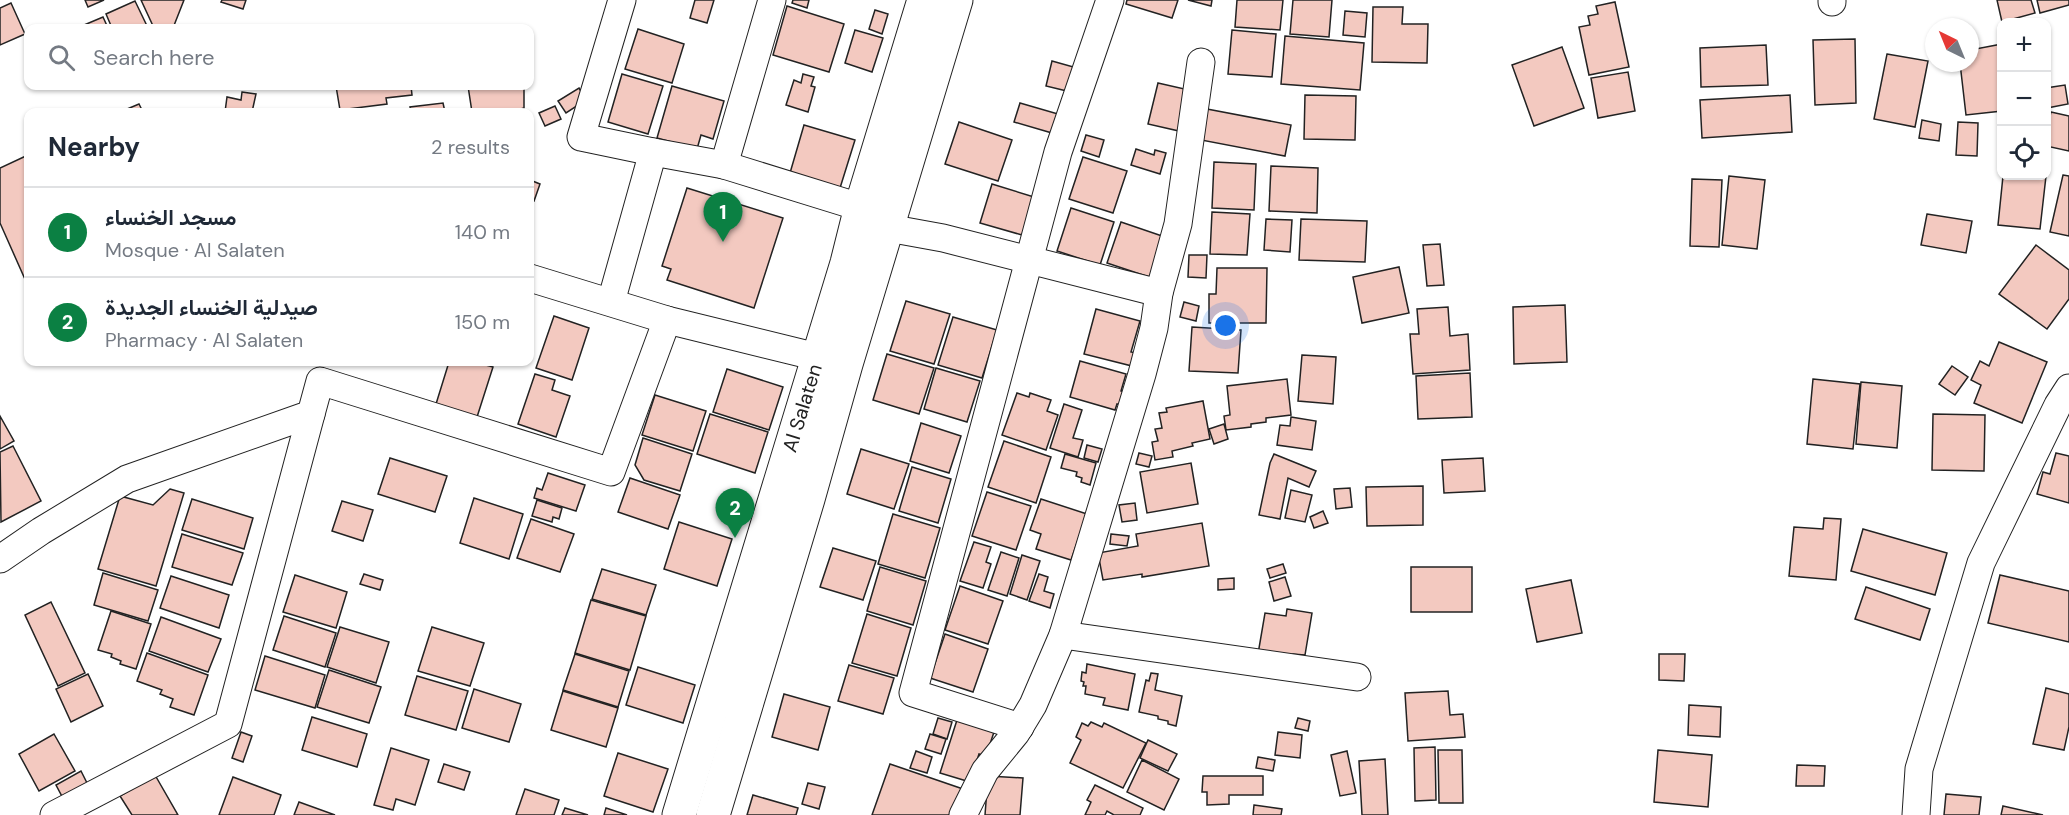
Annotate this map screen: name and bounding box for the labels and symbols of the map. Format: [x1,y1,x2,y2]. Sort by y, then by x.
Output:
north arrow [1925,18,1979,72]
pin: 1 [704,192,742,242]
your location [1211,311,1240,340]
street label: Al Salaten [776,361,828,455]
pin: 2 [716,488,754,538]

